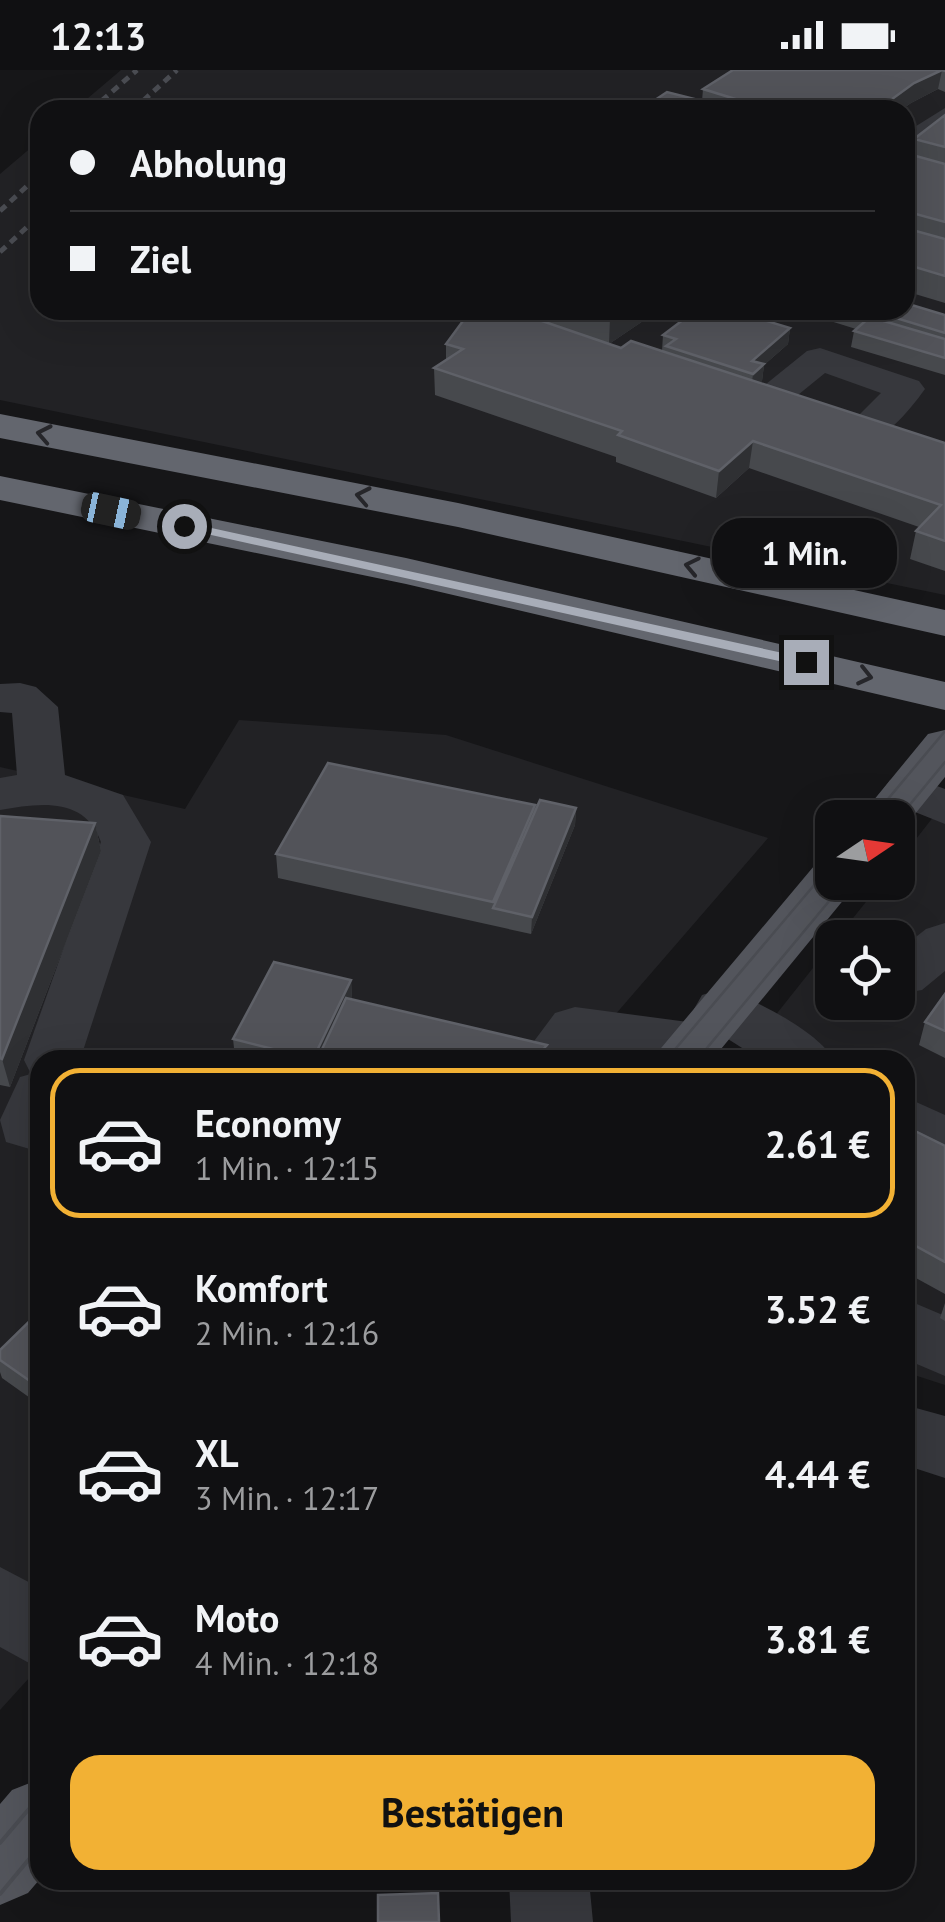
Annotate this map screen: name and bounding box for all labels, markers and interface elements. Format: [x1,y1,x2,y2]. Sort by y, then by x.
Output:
text: 12:13 [50,11,146,60]
text: Abholung [130,138,287,187]
text: Ziel [130,234,191,283]
one-way arrow [35,424,52,445]
one-way arrow [354,487,371,508]
car [79,490,143,532]
route start [162,504,207,549]
callout: 1 Min. [714,517,898,587]
text: 1 Min. [762,532,847,574]
one-way arrow [684,556,701,577]
route end [784,640,829,685]
one-way arrow [856,665,873,686]
north arrow [815,800,915,900]
map controls [815,800,915,1020]
button: locate [815,920,915,1020]
icon: car [75,1098,165,1188]
text: Economy [195,1098,341,1147]
text: 2.61 € [765,1119,870,1168]
text: 1 Min. · 12:15 [195,1147,379,1189]
icon: car [75,1263,165,1353]
text: Komfort [195,1263,328,1312]
text: 3.52 € [765,1284,870,1333]
text: 2 Min. · 12:16 [195,1312,379,1354]
icon: car [75,1428,165,1518]
text: XL [195,1428,239,1477]
text: 4.44 € [765,1449,870,1498]
text: 3 Min. · 12:17 [195,1477,379,1519]
icon: car [75,1593,165,1683]
text: Moto [195,1593,279,1642]
text: 3.81 € [765,1614,870,1663]
text: 4 Min. · 12:18 [195,1642,379,1684]
button: Bestätigen [70,1755,875,1870]

